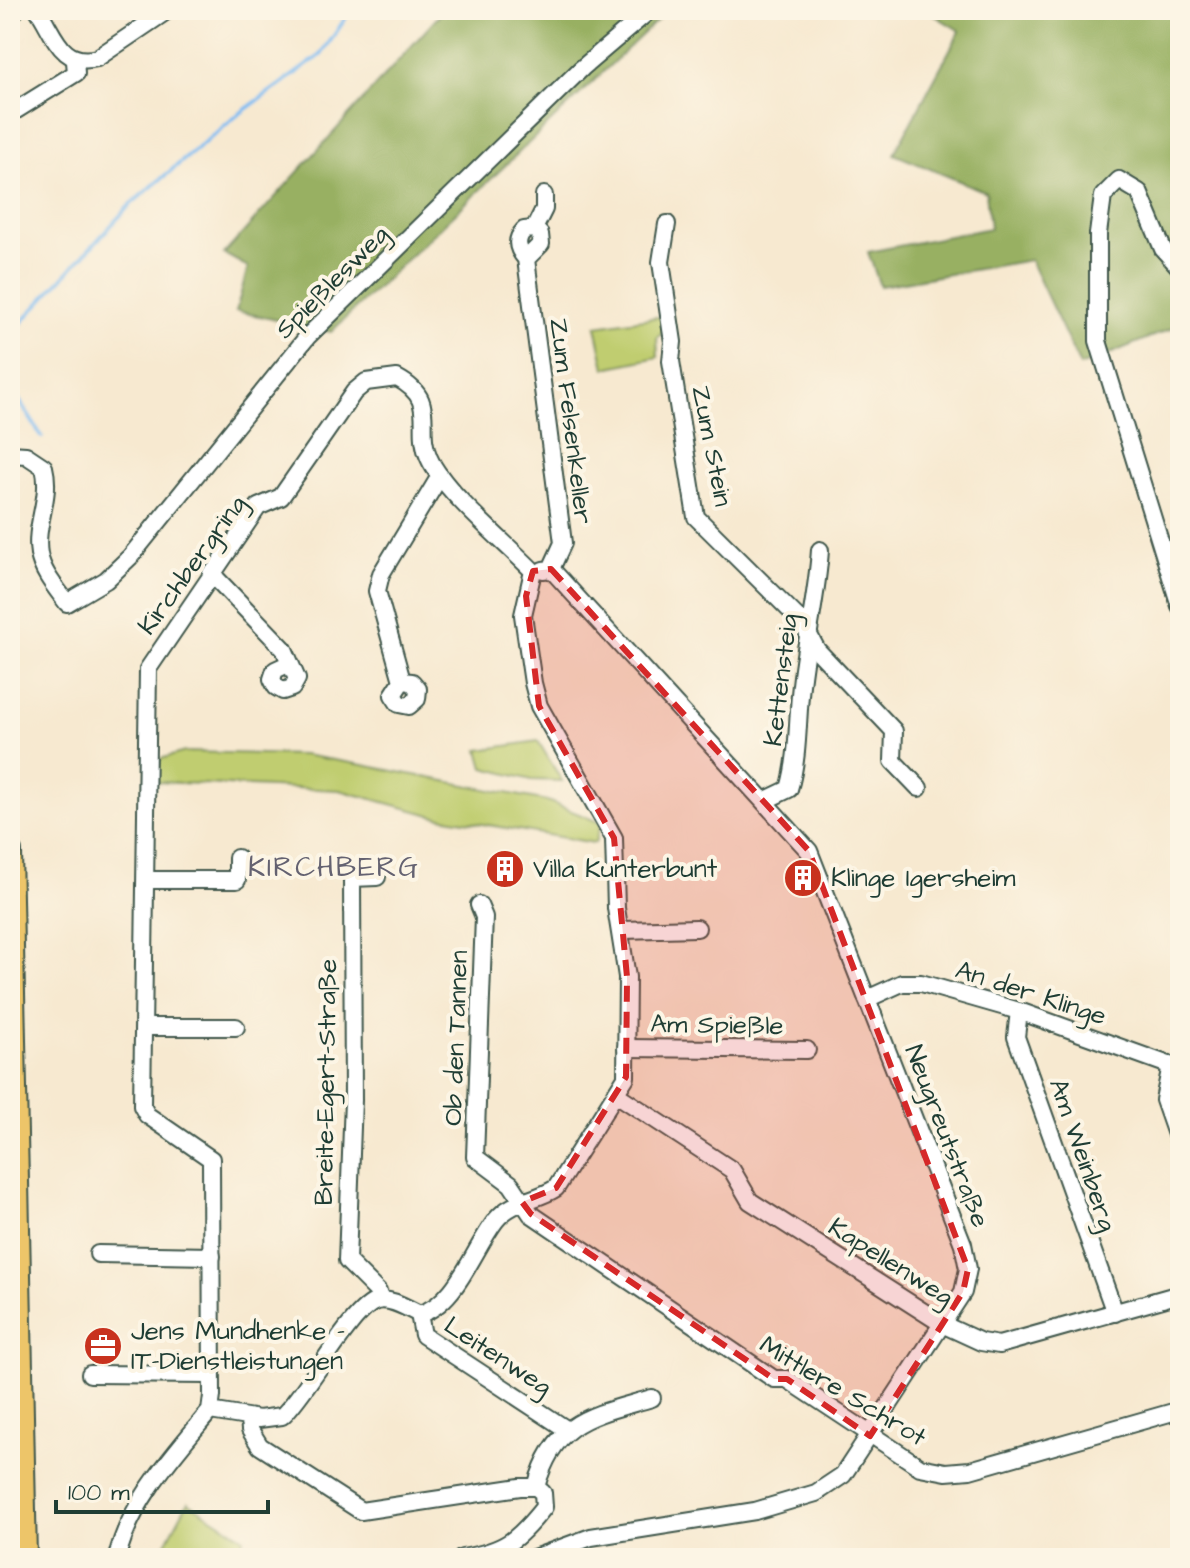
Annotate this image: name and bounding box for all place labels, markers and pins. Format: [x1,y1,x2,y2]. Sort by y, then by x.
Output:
building icon: Villa Kunterbunt [484,848,526,890]
place label: Villa Kunterbunt [533,851,718,887]
building icon: Klinge Igersheim [782,857,824,899]
place label: Klinge Igersheim [831,860,1016,898]
place label: Jens Mundhenke - IT-Dienstleistungen [131,1313,345,1381]
office icon: Jens Mundhenke - IT-Dienstleistungen [82,1325,124,1367]

